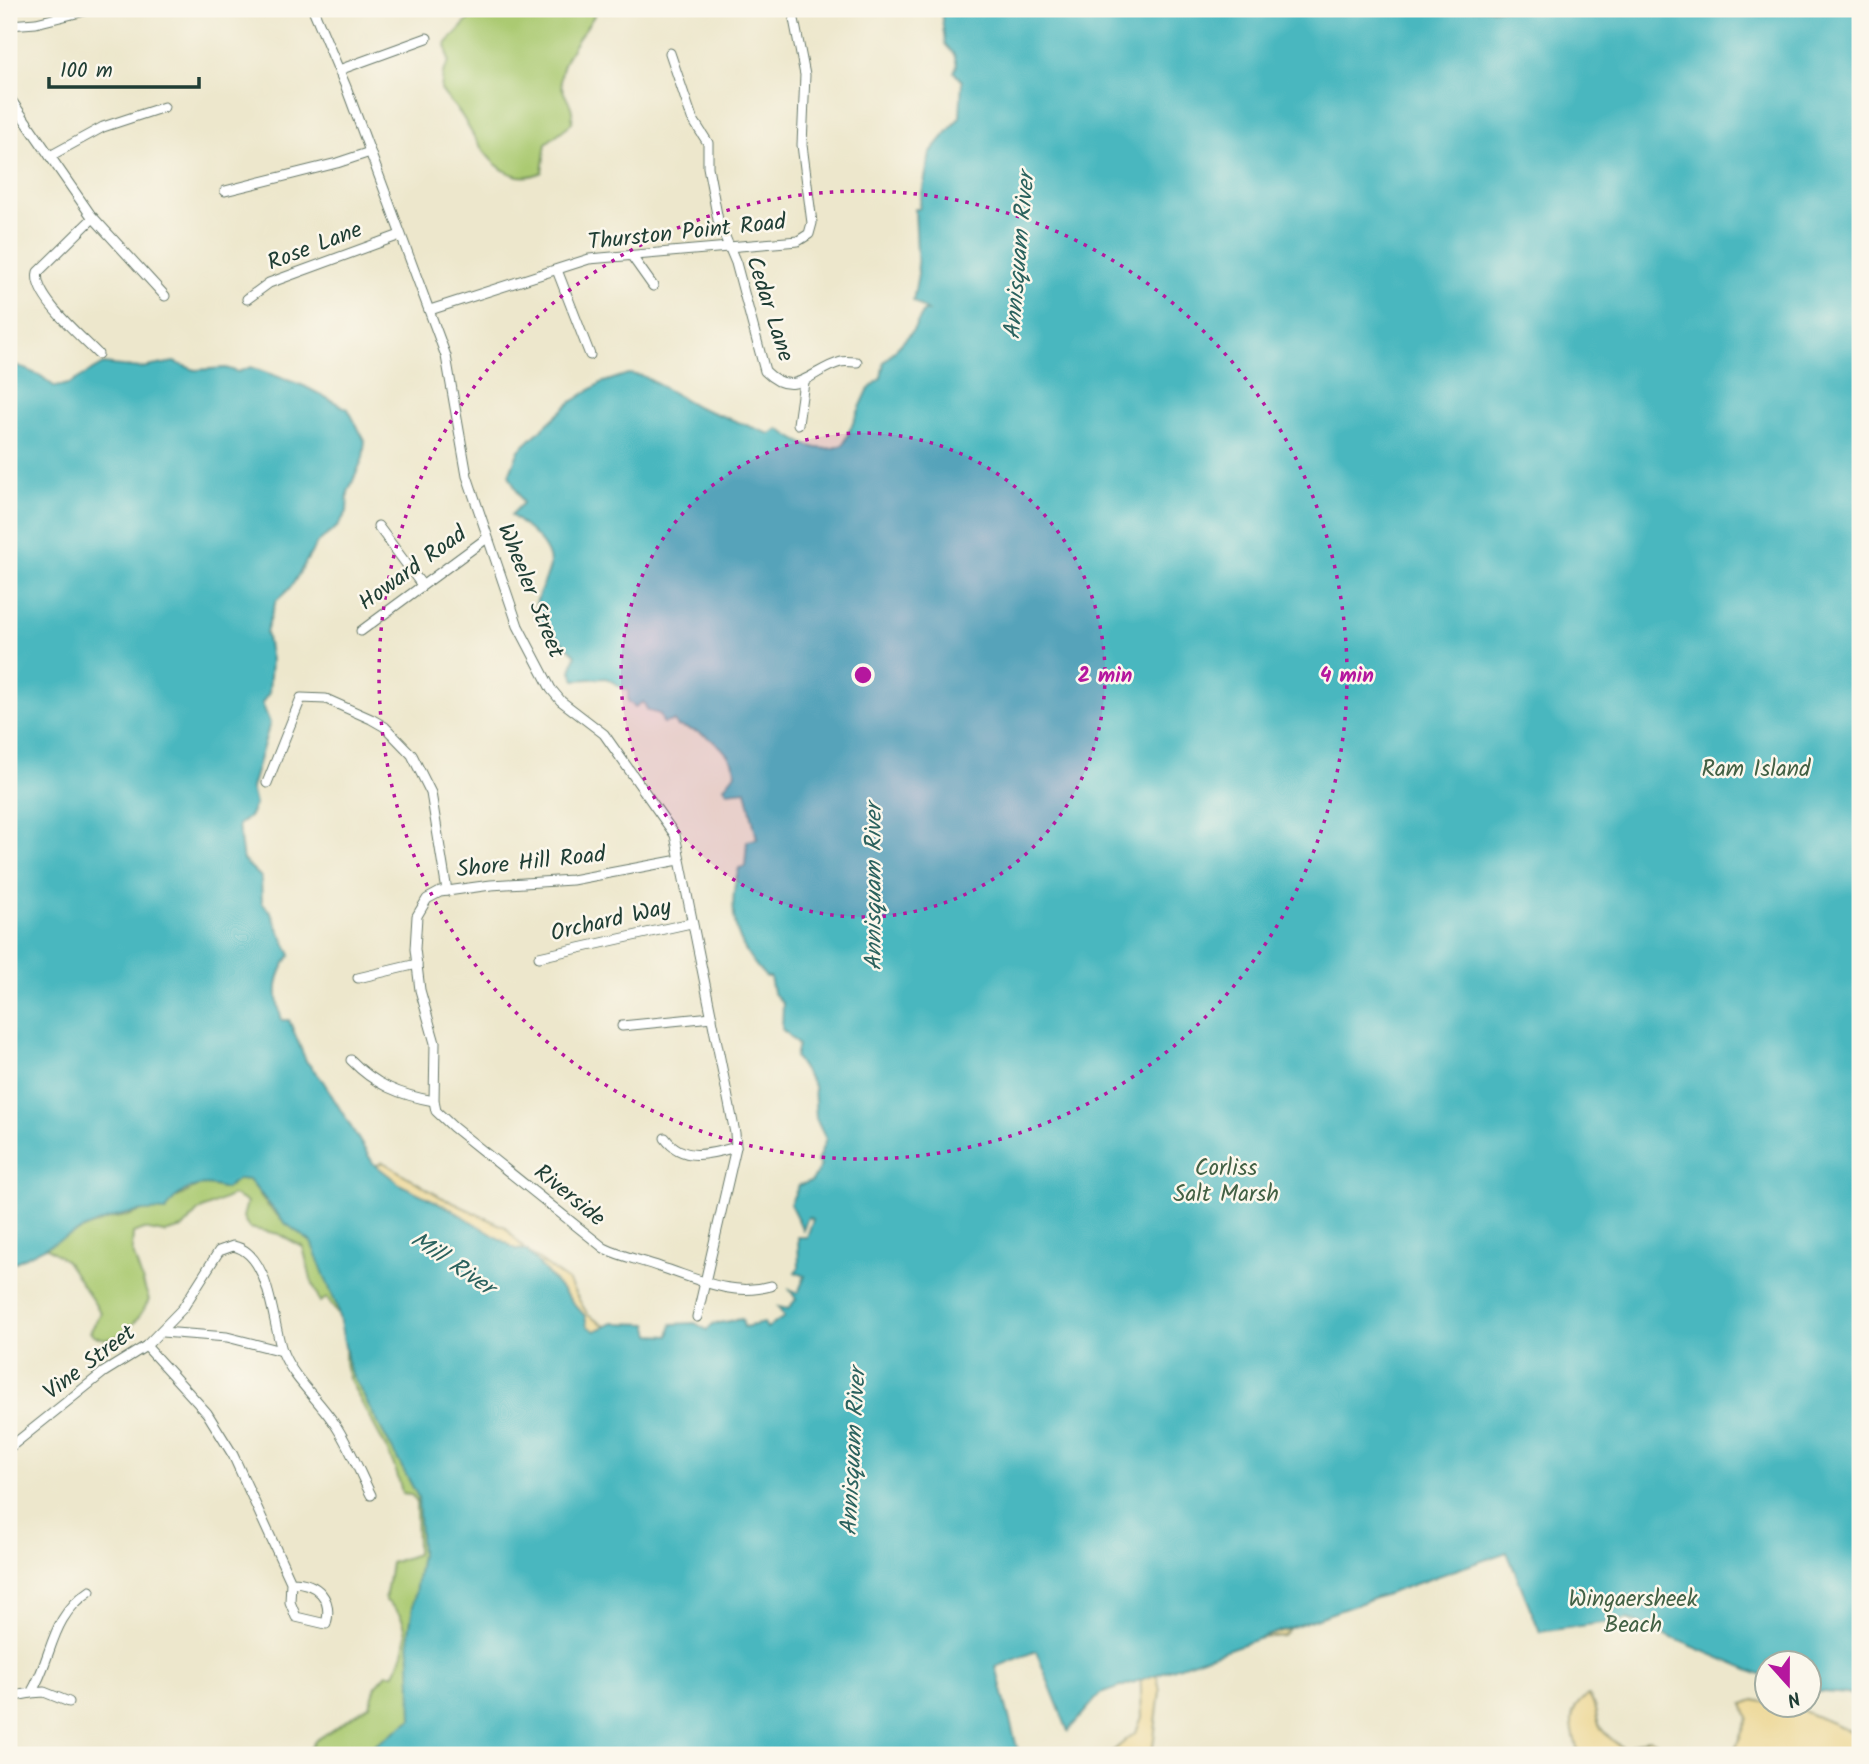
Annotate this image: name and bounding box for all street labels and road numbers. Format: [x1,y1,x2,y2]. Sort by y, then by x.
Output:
street label: Thurston Point Road [586,205,788,261]
street label: Rose Lane [262,212,368,282]
street label: Cedar Lane [735,252,803,366]
street label: Howard Road [351,517,475,621]
street label: Wheeler Street [487,518,574,665]
street label: Shore Hill Road [455,837,608,889]
street label: Orchard Way [547,890,675,952]
street label: Riverside [525,1156,613,1236]
street label: Vine Street [36,1316,145,1410]

